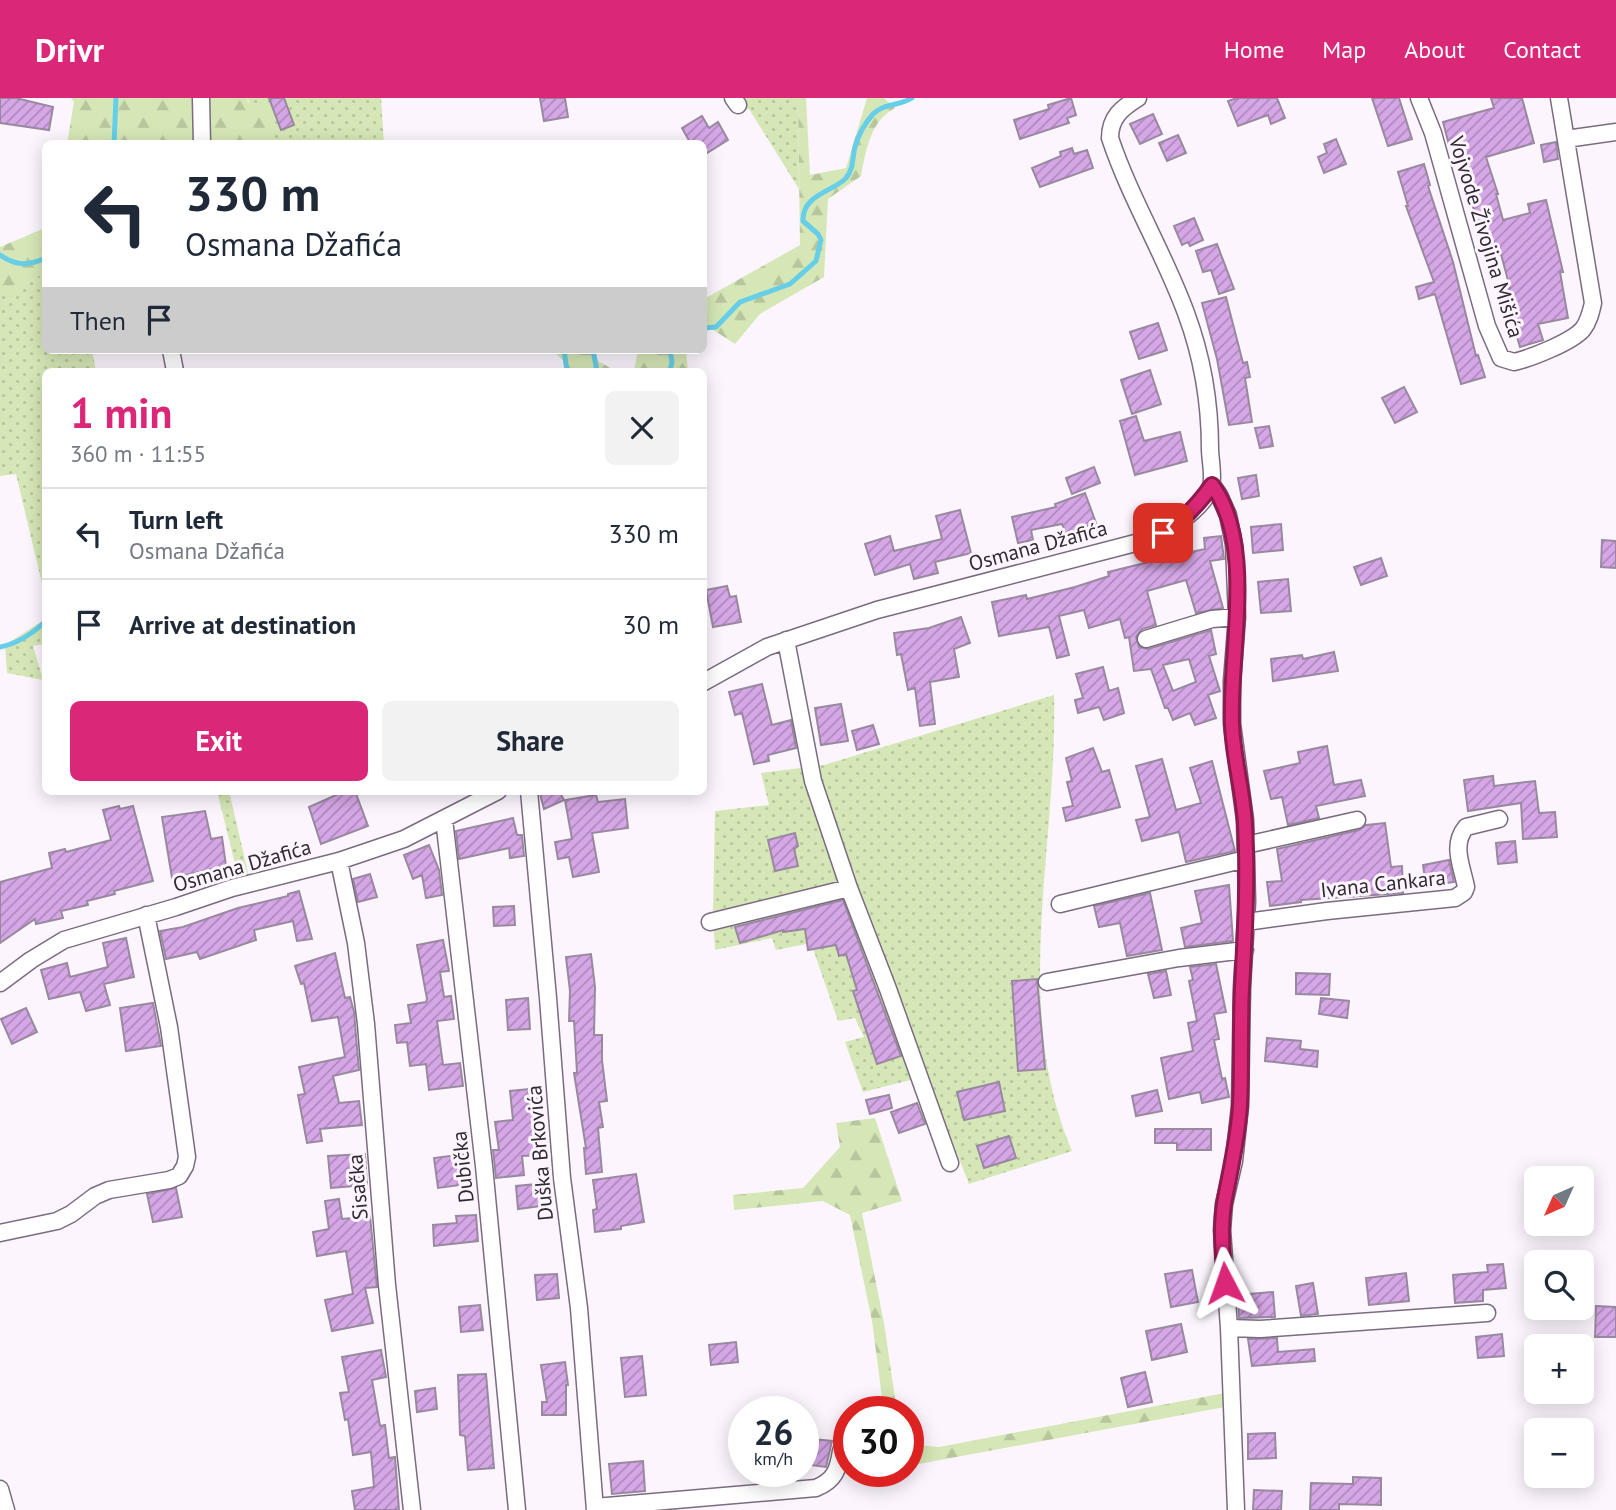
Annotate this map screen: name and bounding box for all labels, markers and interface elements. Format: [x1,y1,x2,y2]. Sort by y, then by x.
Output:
text: Drivr [35,28,104,71]
text: Home [1224,34,1284,65]
text: Map [1322,34,1366,65]
text: About [1404,34,1465,65]
text: Contact [1503,34,1581,65]
street label: Vojvode Živojina Mišića [1443,132,1530,341]
text: 330 m [185,161,320,225]
icon: left [70,168,161,259]
text: Osmana Džafića [185,223,402,265]
icon: arrive [140,301,178,339]
text: Then [70,304,126,337]
text: 1 min [70,385,172,440]
button: close [605,391,679,465]
text: 360 m · 11:55 [70,439,206,468]
text: Turn left [129,503,223,536]
pin [1133,503,1193,563]
street label: Osmana Džafića [966,514,1110,577]
icon: arrive [1144,514,1182,552]
icon: left [70,515,108,553]
text: 330 m [608,517,679,550]
text: Osmana Džafića [129,536,285,565]
icon: arrive [70,606,108,644]
text: Arrive at destination [129,608,356,641]
text: 30 m [623,608,679,641]
button: Exit [70,701,368,781]
button: Share [382,701,679,781]
street label: Osmana Džafića [170,833,314,898]
street label: Ivana Cankara [1319,864,1447,904]
street label: Duška Brkovića [520,1084,559,1222]
street label: Dubička [445,1130,480,1204]
street label: Sisačka [341,1153,374,1221]
north arrow [1524,1166,1594,1236]
map controls [1524,1166,1594,1488]
position arrow [1188,1246,1262,1320]
button: search [1524,1250,1594,1320]
button: + [1524,1334,1594,1404]
speed limit sign: 30 [833,1396,924,1487]
text: 26 [754,1409,793,1455]
button: − [1524,1418,1594,1488]
text: km/h [754,1447,793,1470]

